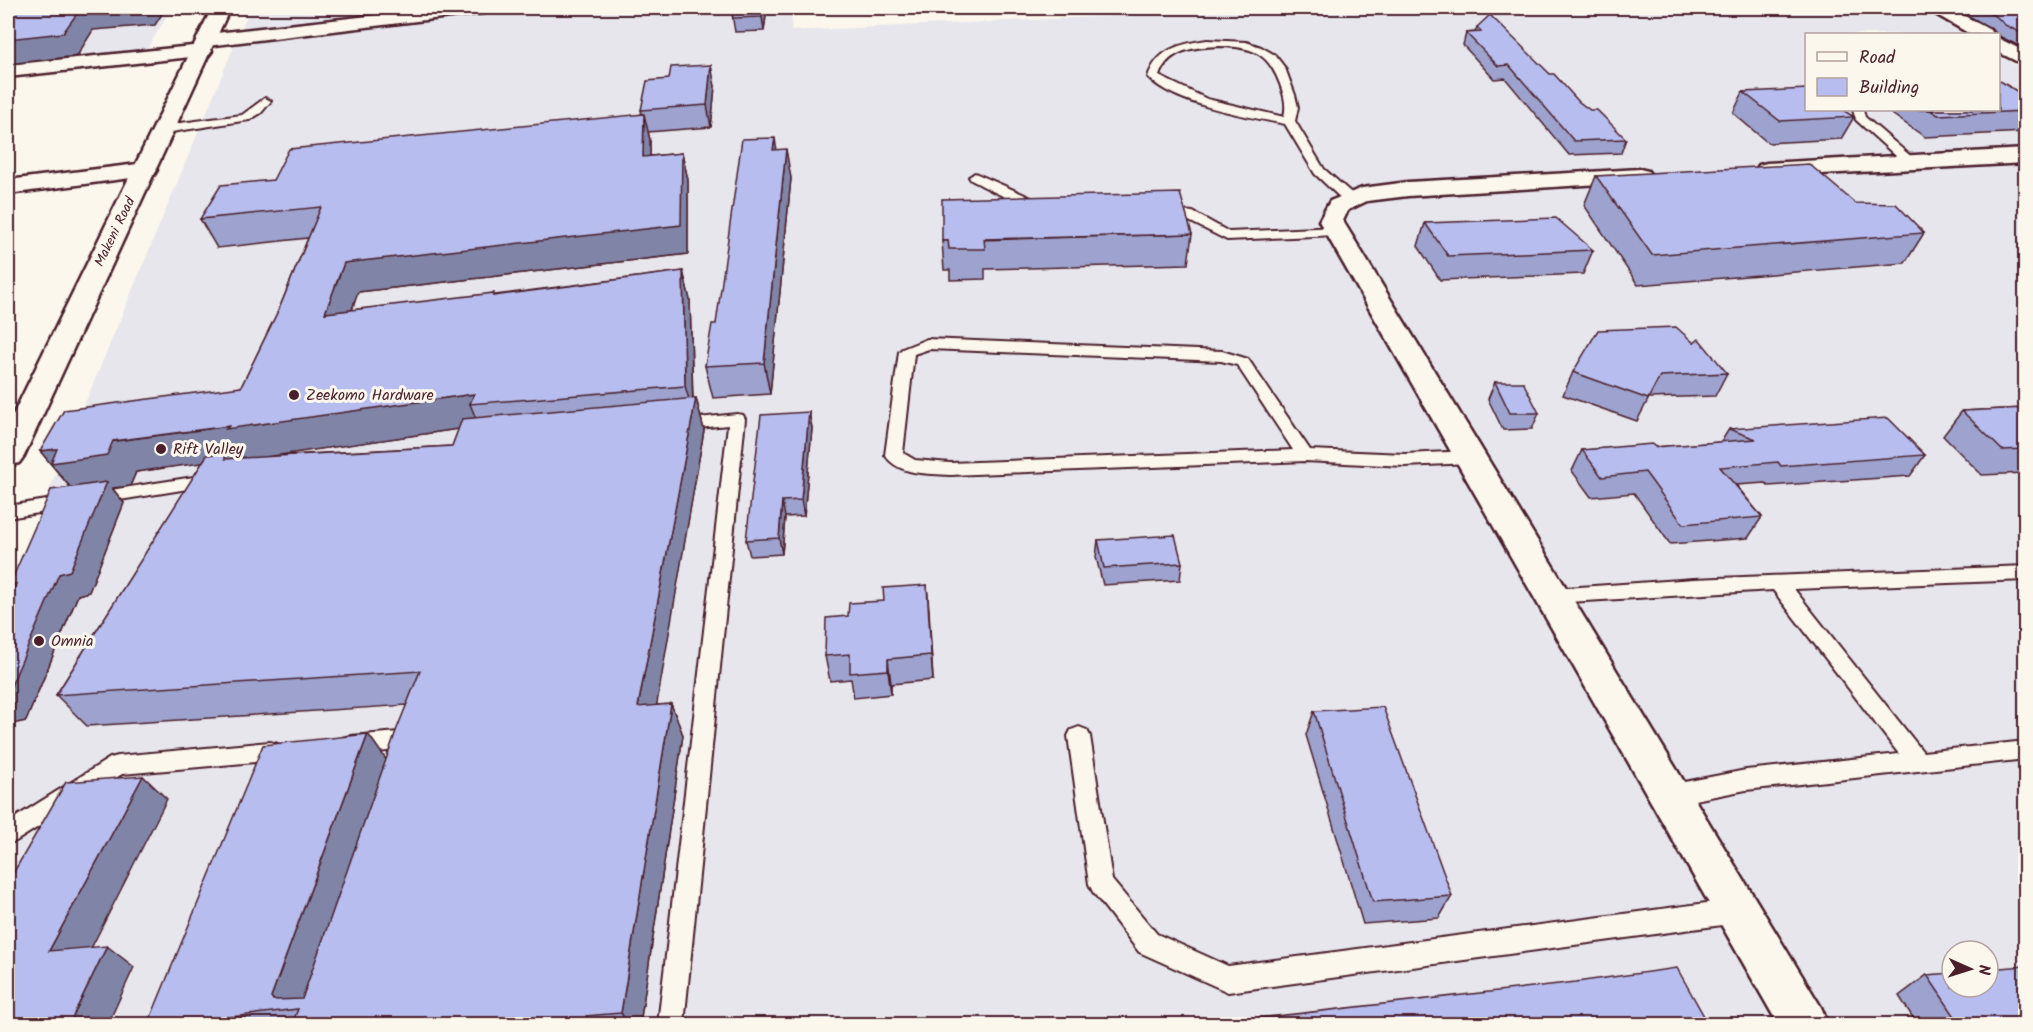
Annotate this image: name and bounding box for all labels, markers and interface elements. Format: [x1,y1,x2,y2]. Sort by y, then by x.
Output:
legend [1805,33,2000,111]
text: Road [1859,44,1896,73]
text: Building [1859,74,1919,103]
street label: Makeni Road [89,193,142,271]
place label: Zeekomo Hardware [306,383,434,408]
marker: Zeekomo Hardware [287,388,301,402]
place label: Rift Valley [173,437,244,462]
marker: Rift Valley [154,442,168,456]
place label: Omnia [51,629,93,654]
marker: Omnia [32,634,46,648]
north arrow [1940,939,2000,999]
text: N [1971,964,1996,975]

